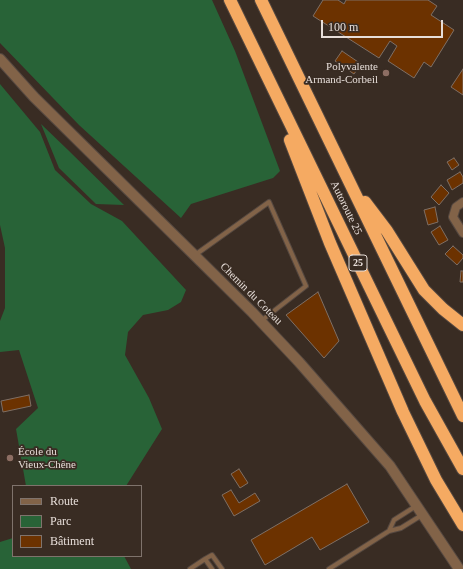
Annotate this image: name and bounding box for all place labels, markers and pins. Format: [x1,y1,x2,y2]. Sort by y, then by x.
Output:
place label: Polyvalente Armand-Corbeil [305,60,378,86]
marker: Polyvalente Armand-Corbeil [381,68,391,78]
place label: École du Vieux-Chêne [18,445,76,471]
marker: École du Vieux-Chêne [5,453,15,463]

